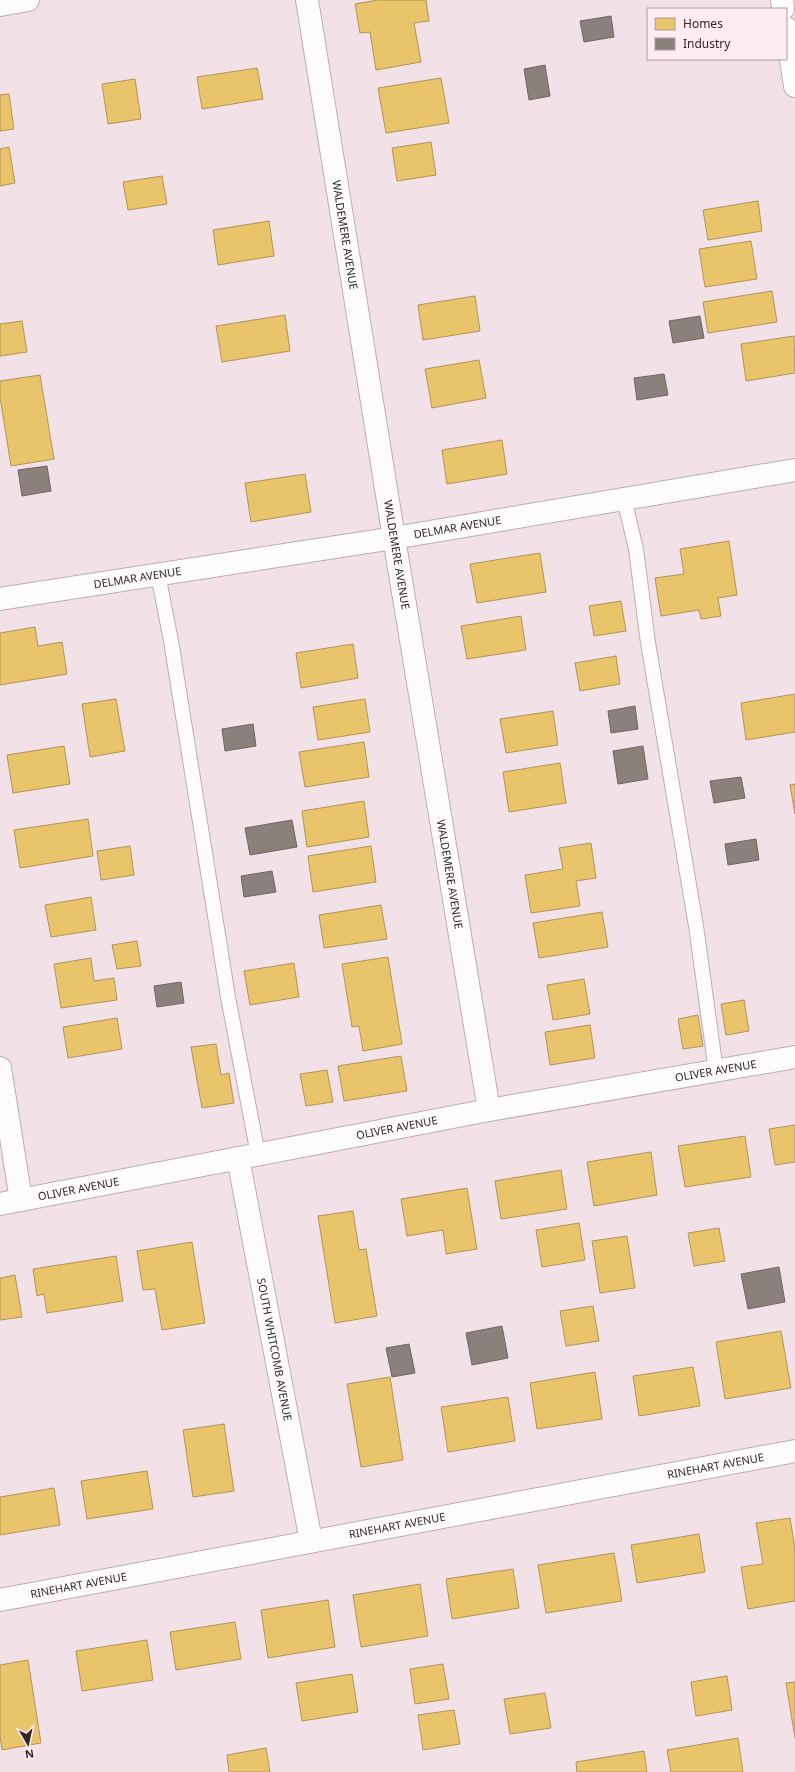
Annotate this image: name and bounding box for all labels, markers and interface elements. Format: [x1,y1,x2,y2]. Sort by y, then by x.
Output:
legend [647,8,787,60]
text: Homes [683,15,723,32]
text: Industry [683,35,731,52]
street label: WALDEMERE AVENUE [329,179,362,291]
street label: WALDEMERE AVENUE [381,499,414,610]
street label: DELMAR AVENUE [412,512,502,542]
street label: DELMAR AVENUE [92,563,182,591]
street label: WALDEMERE AVENUE [434,819,467,930]
street label: OLIVER AVENUE [674,1056,757,1085]
street label: OLIVER AVENUE [355,1112,439,1142]
street label: OLIVER AVENUE [37,1173,120,1204]
street label: SOUTH WHITCOMB AVENUE [254,1277,296,1422]
street label: RINEHART AVENUE [666,1449,765,1482]
street label: RINEHART AVENUE [347,1509,447,1541]
street label: RINEHART AVENUE [29,1568,128,1601]
north arrow [8,1724,48,1764]
text: N [24,1746,35,1762]

